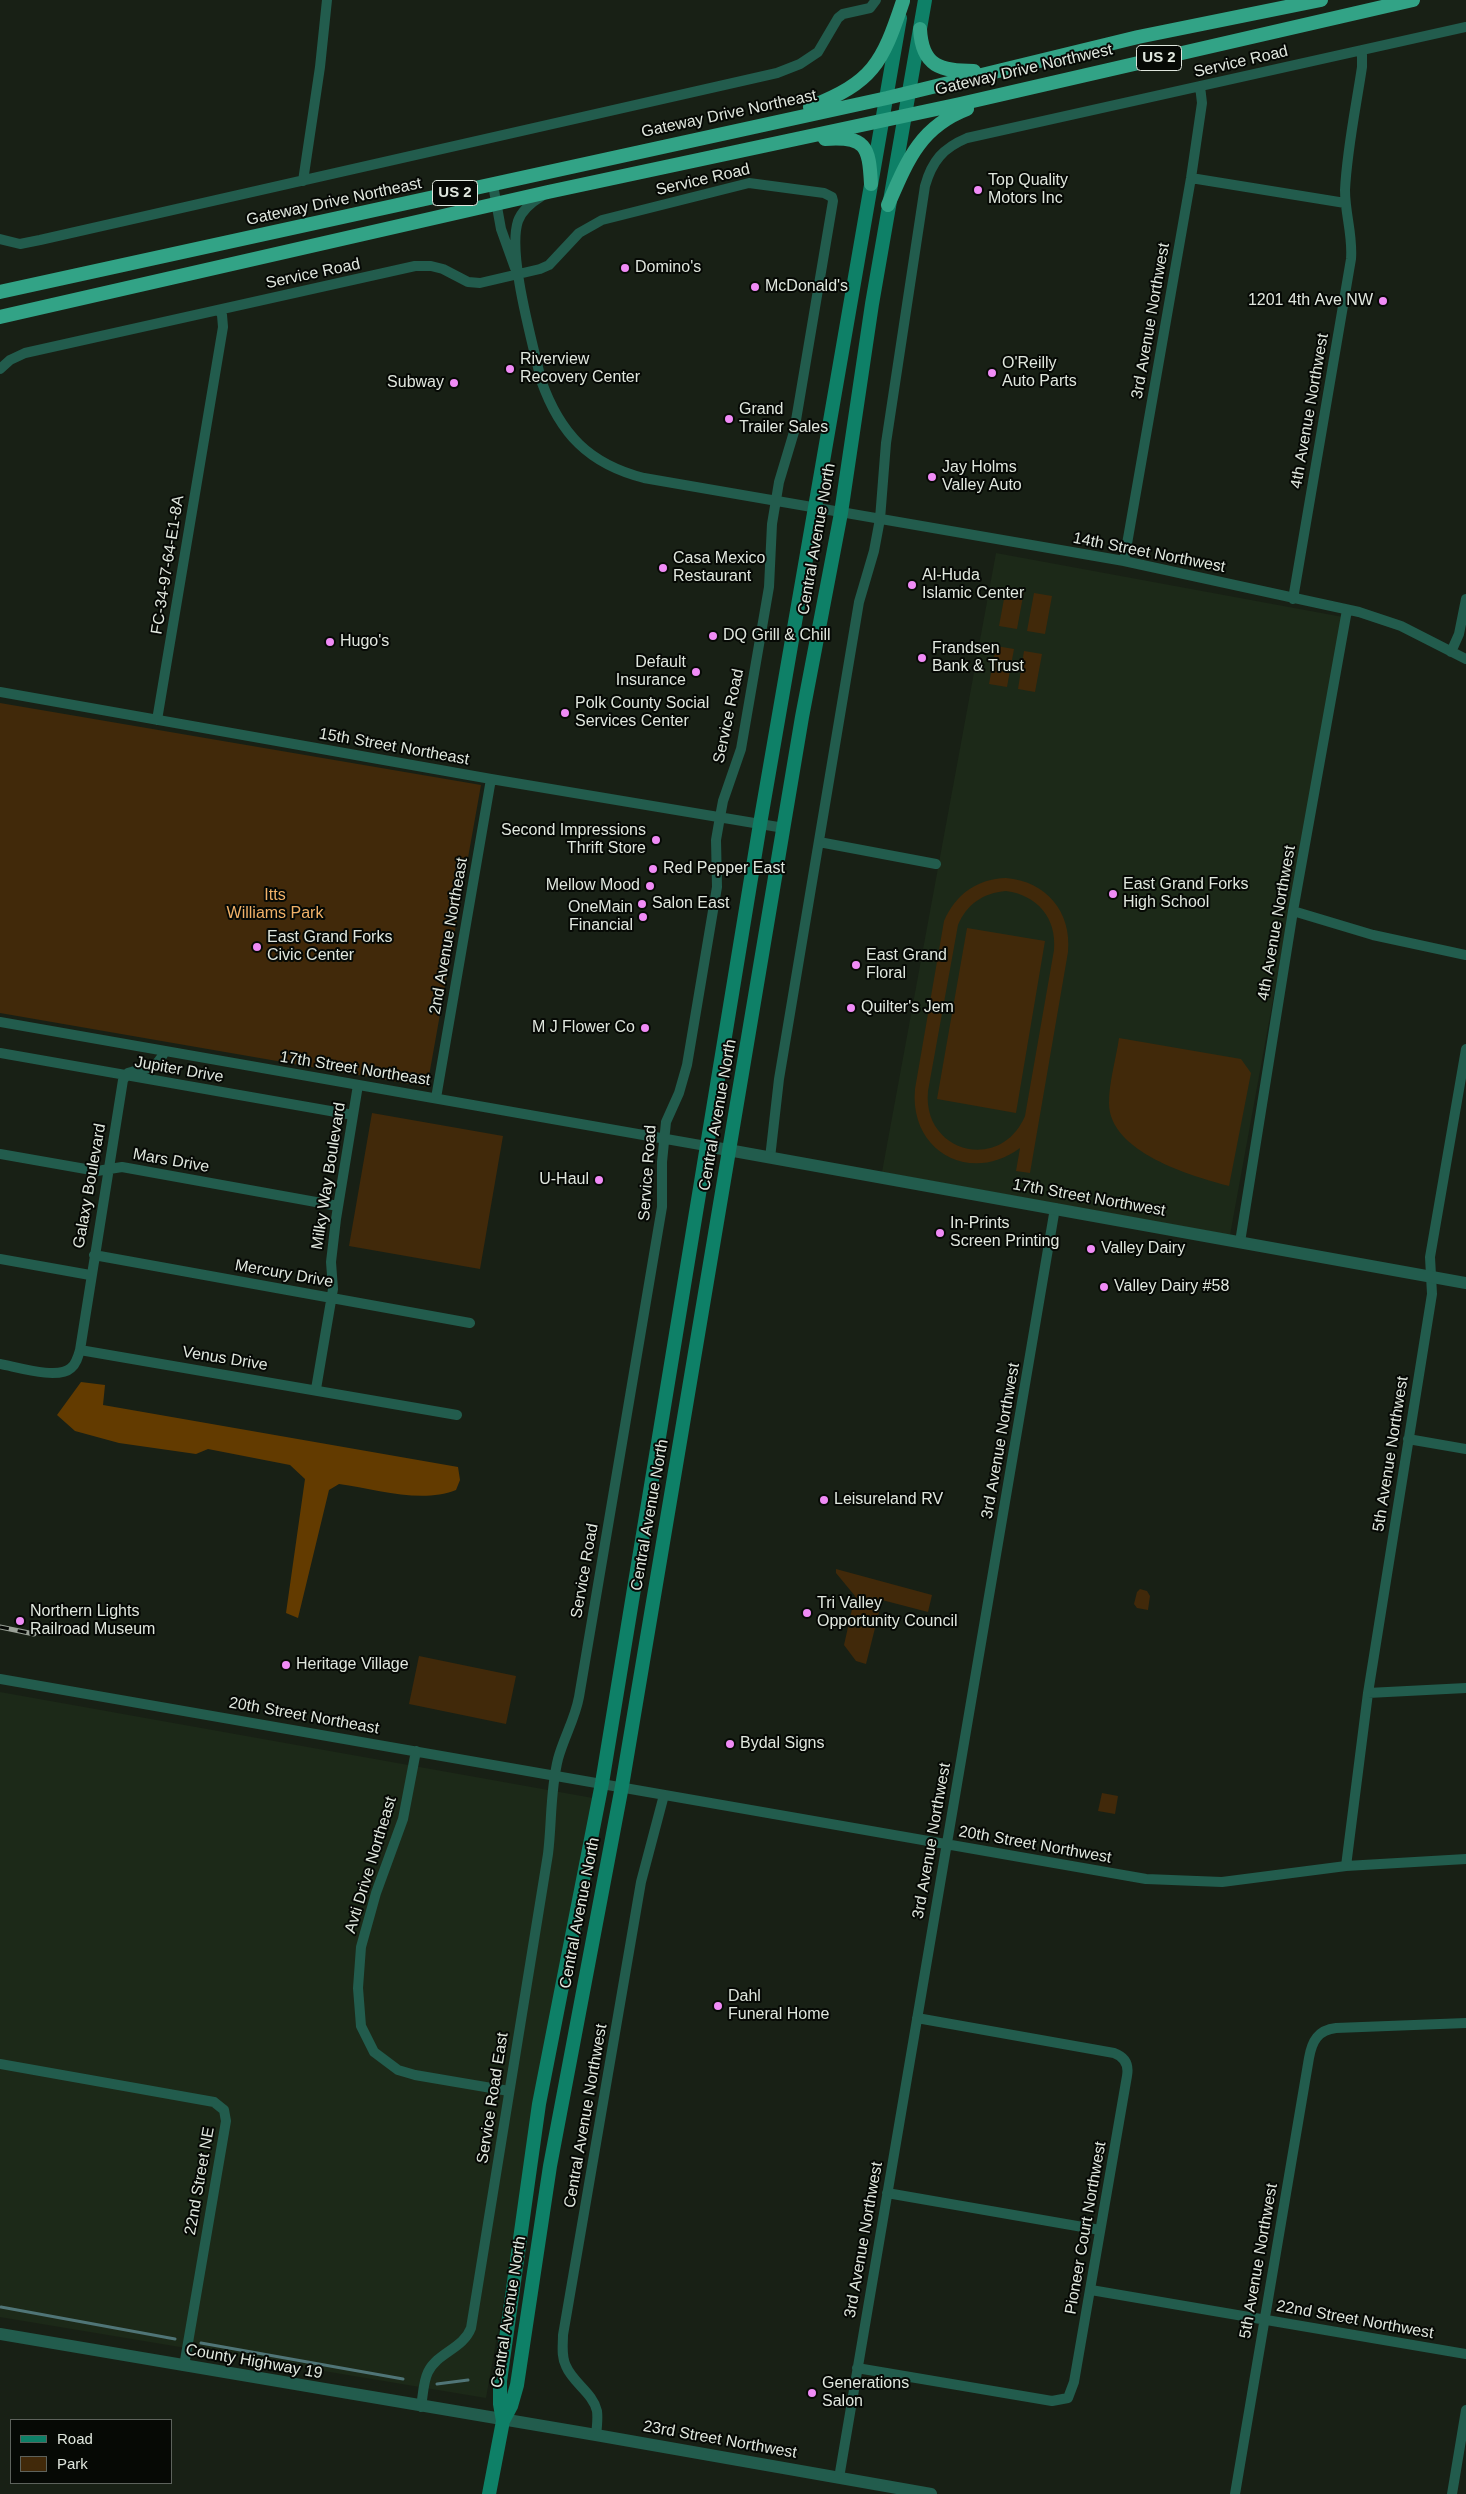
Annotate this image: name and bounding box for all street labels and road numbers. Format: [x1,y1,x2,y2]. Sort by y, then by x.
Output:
street label: Gateway Drive Northwest [933,40,1115,100]
street label: Service Road [1192,42,1290,82]
road number: US 2 [1136,46,1182,70]
street label: Gateway Drive Northeast [640,86,818,142]
street label: Service Road [654,160,752,200]
street label: Gateway Drive Northeast [245,174,423,230]
road number: US 2 [432,180,478,206]
street label: 3rd Avenue Northwest [1128,242,1174,400]
street label: Service Road [264,255,362,293]
street label: 4th Avenue Northwest [1287,332,1333,490]
street label: Central Avenue North [794,462,840,616]
street label: FC-34-97-64-E1-8A [148,494,188,636]
street label: 14th Street Northwest [1071,529,1227,577]
street label: Service Road [710,667,748,765]
street label: 15th Street Northeast [317,724,471,770]
street label: 4th Avenue Northwest [1254,844,1300,1002]
street label: 2nd Avenue Northeast [426,856,472,1016]
street label: Central Avenue North [695,1038,741,1192]
street label: 17th Street Northeast [278,1048,432,1090]
street label: Jupiter Drive [133,1053,225,1087]
street label: Milky Way Boulevard [308,1101,350,1251]
street label: Galaxy Boulevard [70,1122,110,1250]
street label: Service Road [635,1124,661,1222]
street label: Mars Drive [131,1145,211,1177]
street label: 17th Street Northwest [1011,1175,1167,1221]
street label: Mercury Drive [233,1256,335,1292]
street label: Venus Drive [181,1343,269,1375]
street label: 3rd Avenue Northwest [978,1362,1024,1520]
street label: 5th Avenue Northwest [1369,1375,1413,1533]
street label: Central Avenue North [627,1438,673,1592]
street label: Service Road [567,1522,603,1620]
street label: 20th Street Northeast [227,1693,381,1739]
street label: 3rd Avenue Northwest [909,1762,955,1920]
street label: Avti Drive Northeast [341,1794,401,1936]
street label: 20th Street Northwest [957,1822,1113,1868]
street label: Central Avenue North [556,1836,604,1990]
street label: Central Avenue Northwest [560,2023,612,2209]
street label: Service Road East [473,2031,513,2165]
street label: 22nd Street NE [181,2125,219,2237]
street label: Pioneer Court Northwest [1061,2140,1111,2316]
street label: 3rd Avenue Northwest [841,2161,887,2319]
street label: 5th Avenue Northwest [1236,2182,1282,2340]
street label: Central Avenue North [488,2235,530,2389]
street label: 22nd Street Northwest [1275,2297,1435,2343]
street label: County Highway 19 [184,2340,324,2384]
street label: 23rd Street Northwest [642,2417,798,2463]

